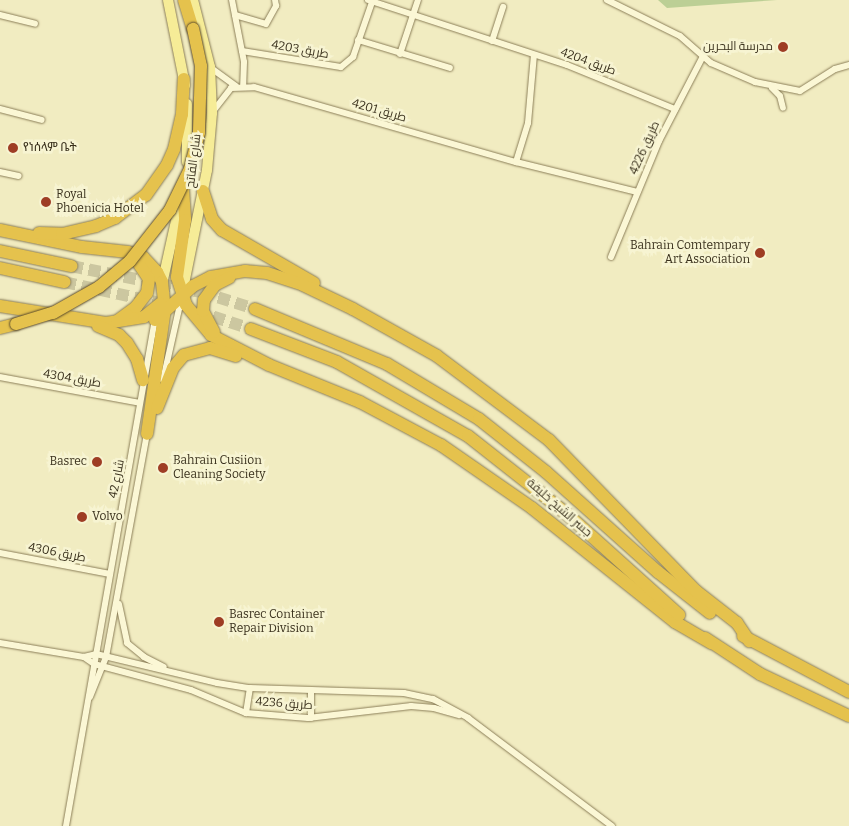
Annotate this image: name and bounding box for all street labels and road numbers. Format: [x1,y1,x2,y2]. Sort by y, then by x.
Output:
street label: طريق 4203 [270,38,330,62]
street label: طريق 4204 [558,45,618,79]
street label: طريق 4201 [350,96,408,126]
street label: طريق 4226 [627,119,663,177]
street label: شارع الفاتح [184,133,204,189]
street label: طريق 4304 [42,367,102,391]
street label: شارع 42 [106,458,128,500]
street label: جسر الشيخ خليفة [523,476,595,540]
street label: طريق 4306 [27,540,87,566]
street label: طريق 4236 [255,695,313,713]

